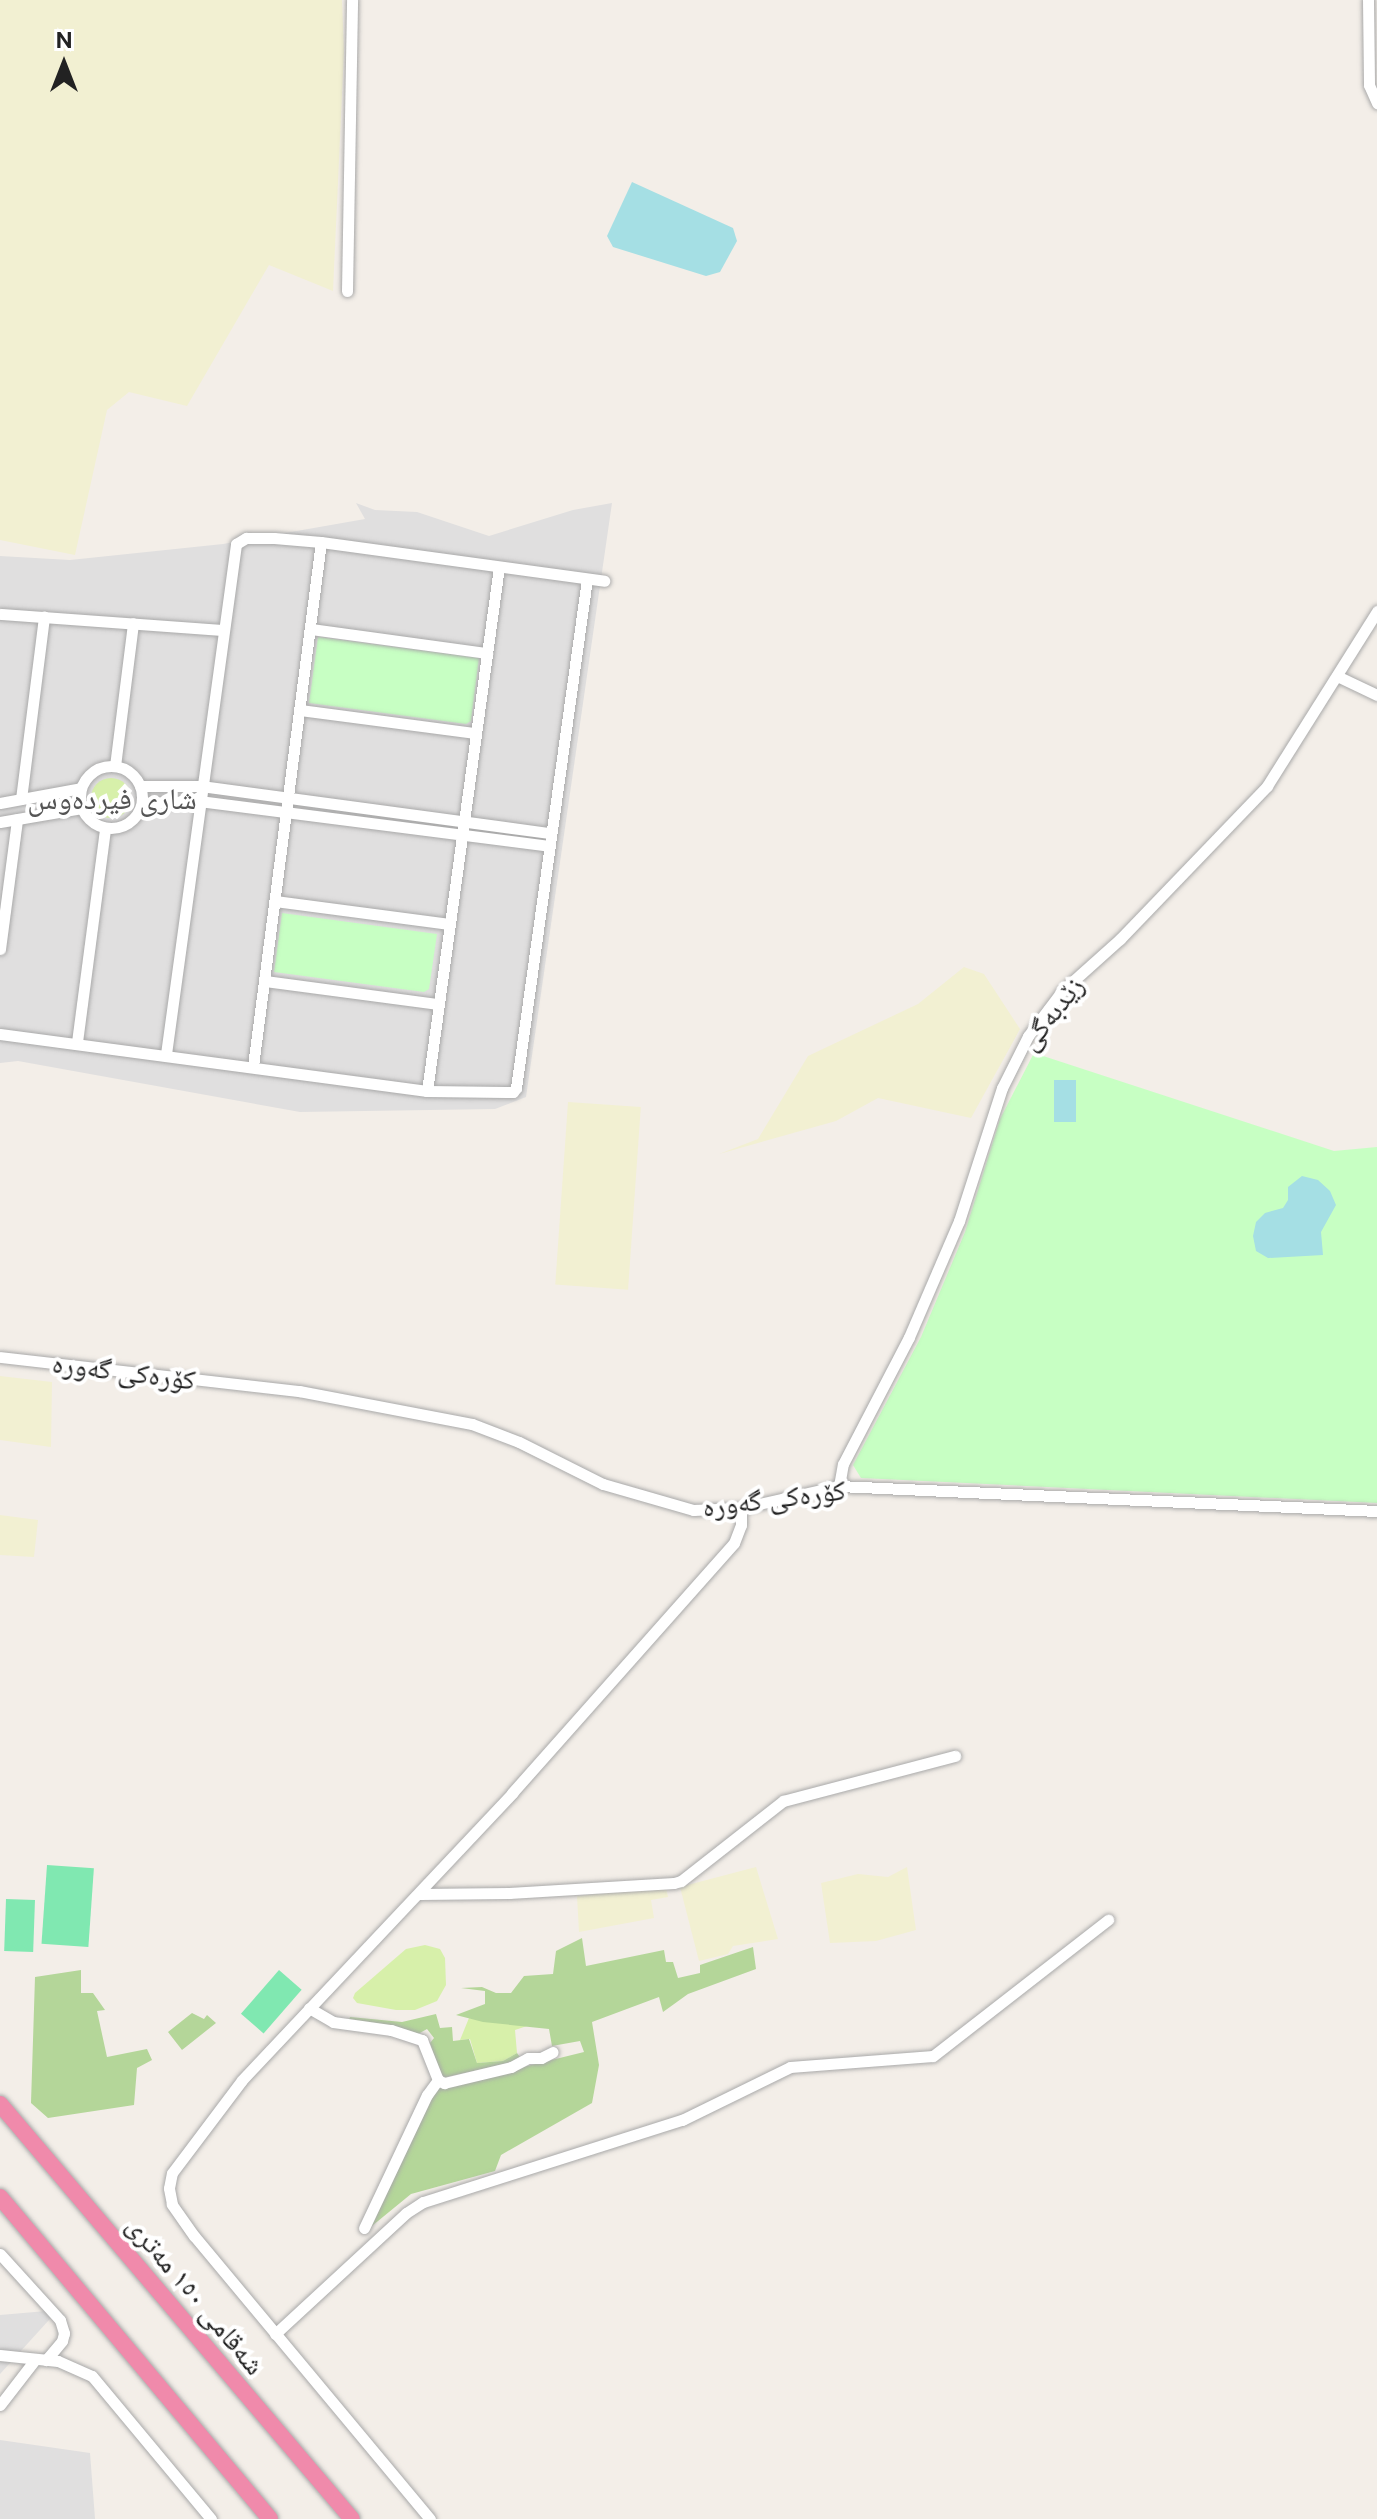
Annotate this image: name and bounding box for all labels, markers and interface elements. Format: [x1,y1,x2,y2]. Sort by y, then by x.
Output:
north arrow [24,24,104,104]
text: N [55,27,73,53]
district label: شاری فیردەوس [27,780,197,816]
street label: زێدبەگی [1012,969,1090,1057]
street label: کۆرەکی گەورە [50,1346,198,1396]
street label: کۆرەکی گەورە [700,1473,848,1523]
street label: شەقامی ١٥٠ مەتری [120,2209,272,2381]

